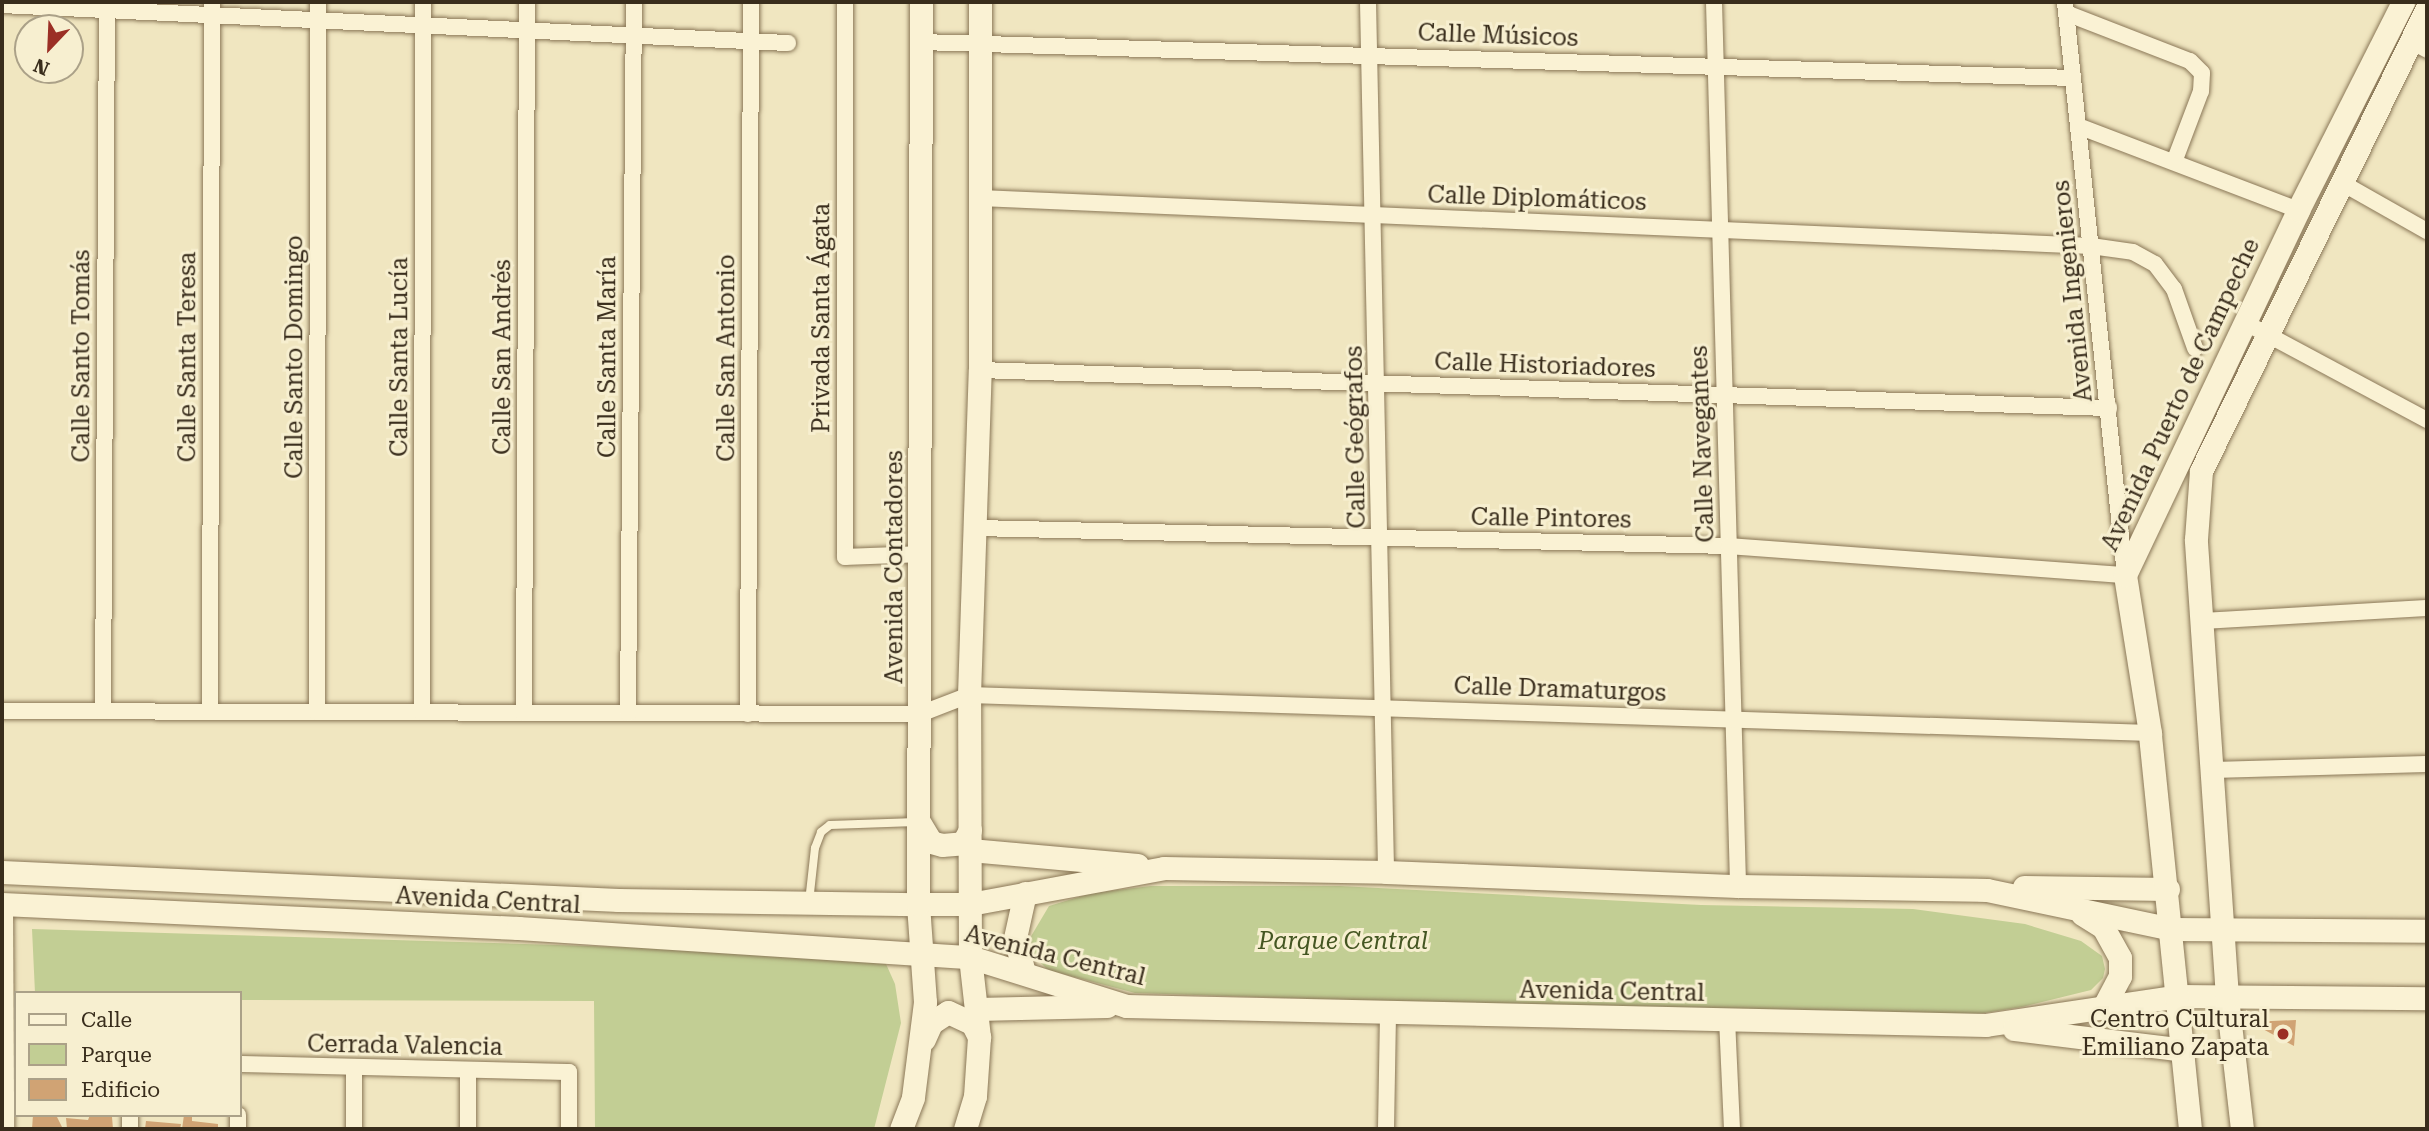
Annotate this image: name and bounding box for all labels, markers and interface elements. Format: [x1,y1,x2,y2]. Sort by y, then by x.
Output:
north arrow [14,14,84,84]
street label: Calle Músicos [1417,19,1579,53]
text: N [30,54,53,80]
street label: Avenida Ingenieros [2047,179,2099,403]
street label: Calle Diplomáticos [1427,181,1647,217]
street label: Privada Santa Ágata [808,203,836,433]
street label: Avenida Puerto de Campeche [2096,234,2266,556]
street label: Calle Santo Domingo [281,235,309,479]
street label: Calle Santo Tomás [68,250,96,462]
street label: Calle Santa Teresa [174,252,202,462]
street label: Calle San Antonio [713,254,741,462]
street label: Calle Santa María [594,256,622,458]
street label: Calle Santa Lucía [386,257,414,457]
street label: Calle San Andrés [489,259,517,455]
street label: Calle Geógrafos [1340,345,1372,529]
street label: Calle Navegantes [1685,345,1721,543]
street label: Calle Historiadores [1434,348,1656,384]
street label: Avenida Contadores [881,450,909,684]
street label: Calle Pintores [1470,503,1632,535]
street label: Calle Dramaturgos [1453,672,1667,708]
street label: Avenida Central [395,882,581,920]
street label: Avenida Central [962,920,1148,992]
park label: Parque Central [1258,928,1428,956]
street label: Avenida Central [1519,976,1705,1008]
legend [14,991,242,1117]
place label: Centro Cultural Emiliano Zapata [2081,1006,2269,1062]
text: Calle [81,1008,132,1032]
marker: Centro Cultural Emiliano Zapata [2275,1026,2291,1042]
street label: Cerrada Valencia [307,1030,503,1062]
text: Parque [81,1043,152,1067]
text: Edificio [81,1078,160,1102]

